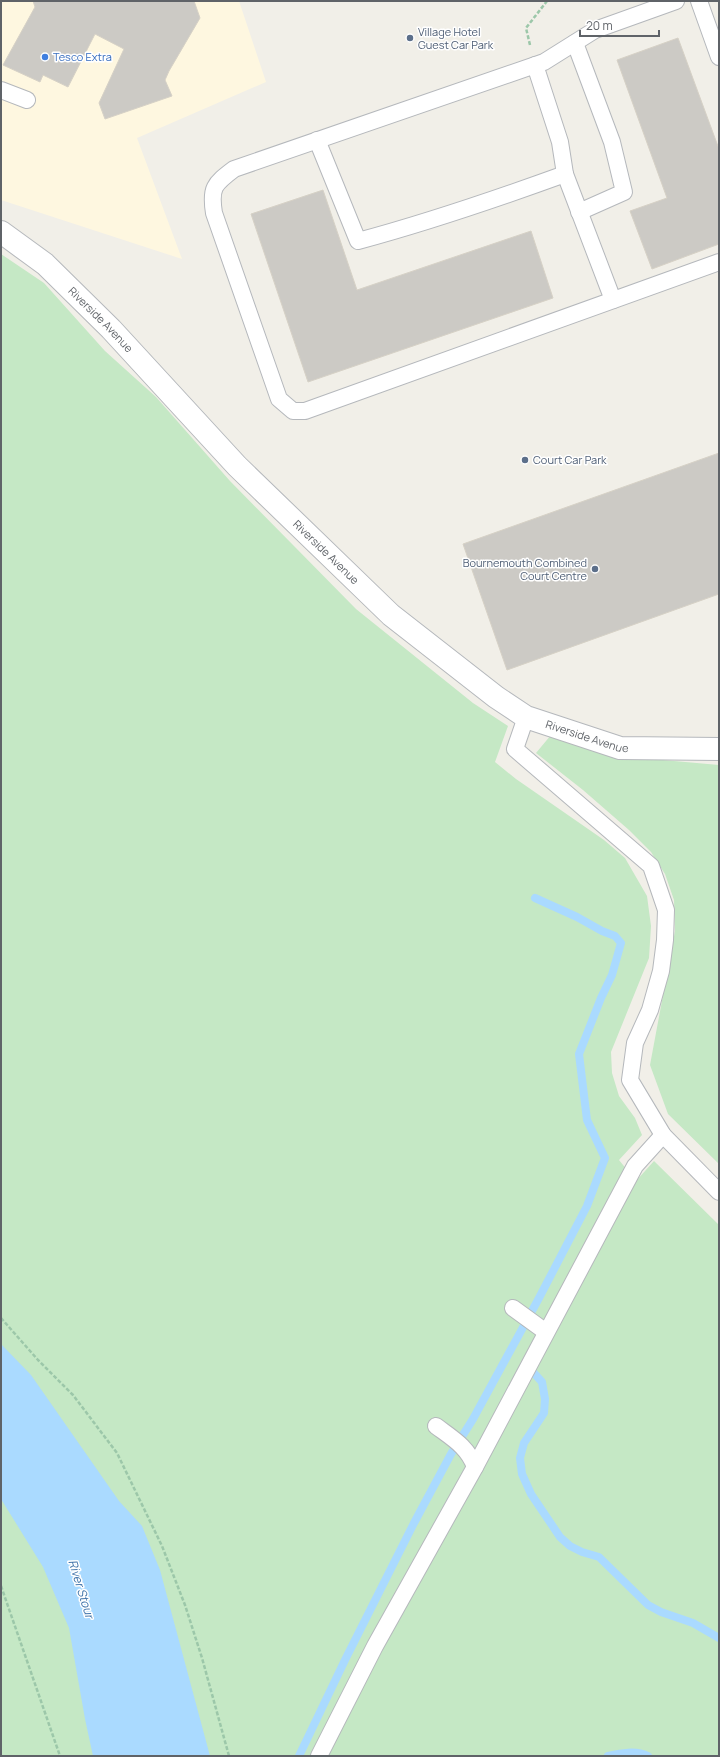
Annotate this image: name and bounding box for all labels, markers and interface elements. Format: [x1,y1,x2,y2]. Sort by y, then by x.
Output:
scale bar [580,12,659,38]
text: 20 m [586,17,613,34]
place label: Village Hotel Guest Car Park [418,24,494,52]
marker: Village Hotel Guest Car Park [405,33,415,43]
place label: Tesco Extra [53,49,112,64]
marker: Tesco Extra [40,52,50,62]
street label: Riverside Avenue [65,283,137,356]
place label: Court Car Park [533,452,607,467]
marker: Court Car Park [520,455,530,465]
street label: Riverside Avenue [290,516,363,588]
place label: Bournemouth Combined Court Centre [463,555,588,583]
marker: Bournemouth Combined Court Centre [590,564,600,574]
street label: Riverside Avenue [544,716,629,755]
water label: River Stour [65,1557,99,1622]

